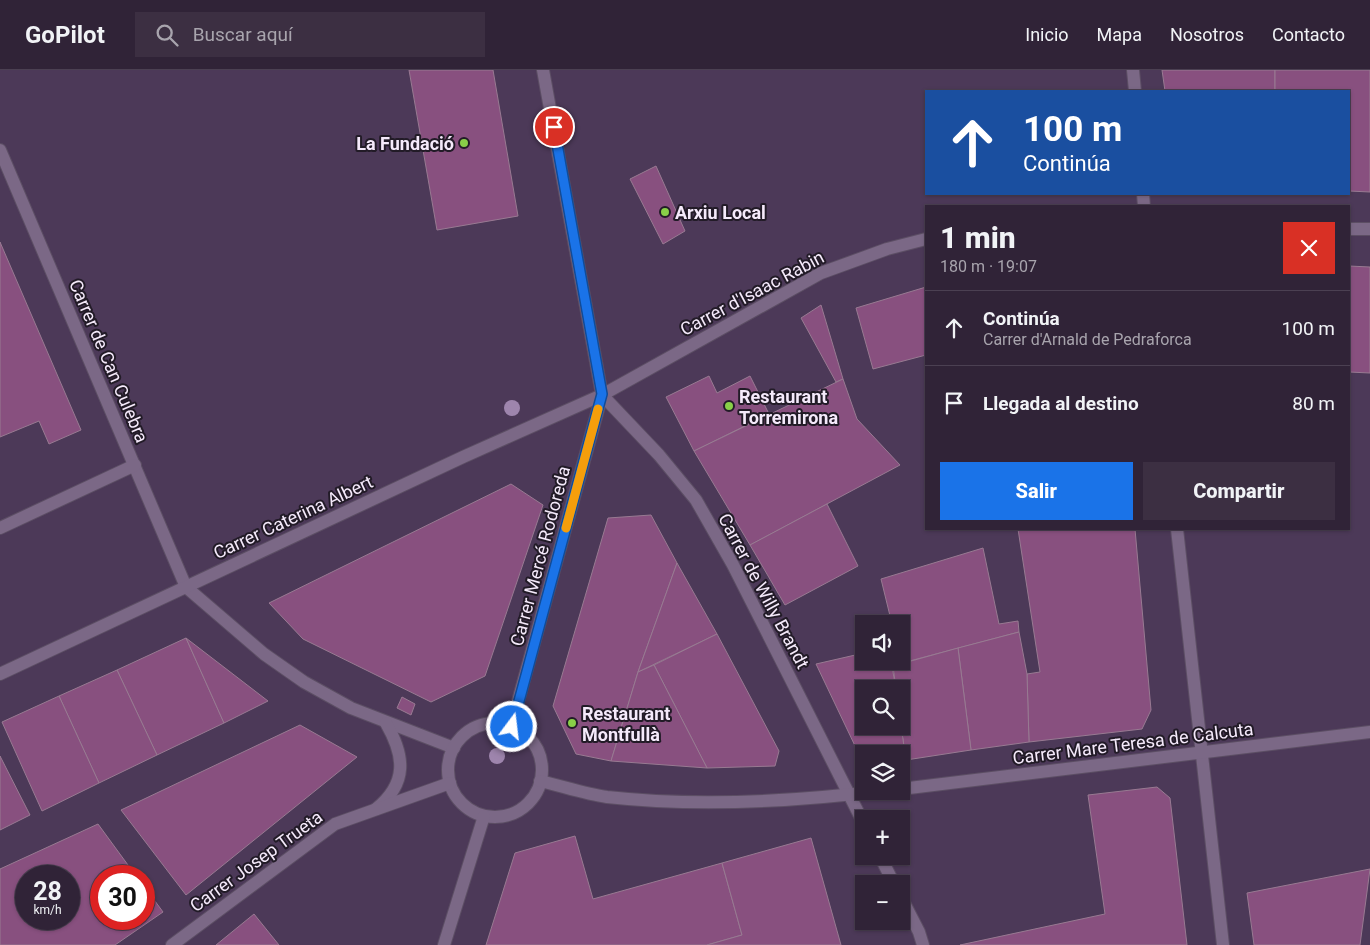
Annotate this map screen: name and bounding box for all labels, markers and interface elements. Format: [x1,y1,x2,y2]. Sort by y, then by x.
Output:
search box [135,12,485,57]
text: GoPilot [25,21,105,49]
icon: search [153,21,181,49]
text: Buscar aquí [193,23,293,46]
text: Inicio [1025,24,1069,45]
text: Mapa [1097,24,1142,45]
text: Nosotros [1170,24,1244,45]
text: Contacto [1272,24,1345,45]
pin [533,106,575,148]
text: 100 m [1023,109,1122,150]
icon: ahead [940,110,1005,175]
icon: arrive [540,113,568,141]
place label: La Fundació [356,133,454,154]
marker: La Fundació [458,137,470,149]
text: Continúa [1023,151,1111,176]
place label: Arxiu Local [675,202,766,223]
marker: Arxiu Local [659,206,671,218]
text: 1 min [940,220,1016,255]
button: close [1283,222,1335,274]
street label: Carrer d'Isaac Rabin [676,246,828,340]
text: 180 m · 19:07 [940,257,1037,276]
street label: Carrer de Can Culebra [65,276,153,446]
text: Continúa [983,307,1060,330]
icon: ahead [940,314,968,342]
text: 100 m [1282,317,1335,340]
text: Carrer d'Arnald de Pedraforca [983,330,1192,349]
place label: Restaurant Torremirona [739,386,838,428]
icon: arrive [940,389,968,417]
text: Llegada al destino [983,392,1139,415]
text: 80 m [1292,392,1335,415]
marker: Restaurant Torremirona [723,400,735,412]
button: Salir [940,462,1133,520]
button: Compartir [1143,462,1335,520]
street label: Carrer Mercé Rodoreda [506,464,574,648]
street label: Carrer Caterina Albert [210,471,376,563]
street label: Carrer de Willy Brandt [714,510,814,672]
map controls [855,615,910,930]
button: sound [855,615,910,670]
button: search [855,680,910,735]
position arrow [485,700,537,752]
place label: Restaurant Montfullà [582,703,670,745]
marker: Restaurant Montfullà [566,717,578,729]
street label: Carrer Mare Teresa de Calcuta [1011,718,1255,768]
button: layers [855,745,910,800]
street label: Carrer Josep Trueta [186,806,326,916]
button: + [855,810,910,865]
speed limit sign: 30 [90,865,155,930]
button: − [855,875,910,930]
text: 28 [33,877,62,906]
text: km/h [33,903,62,917]

